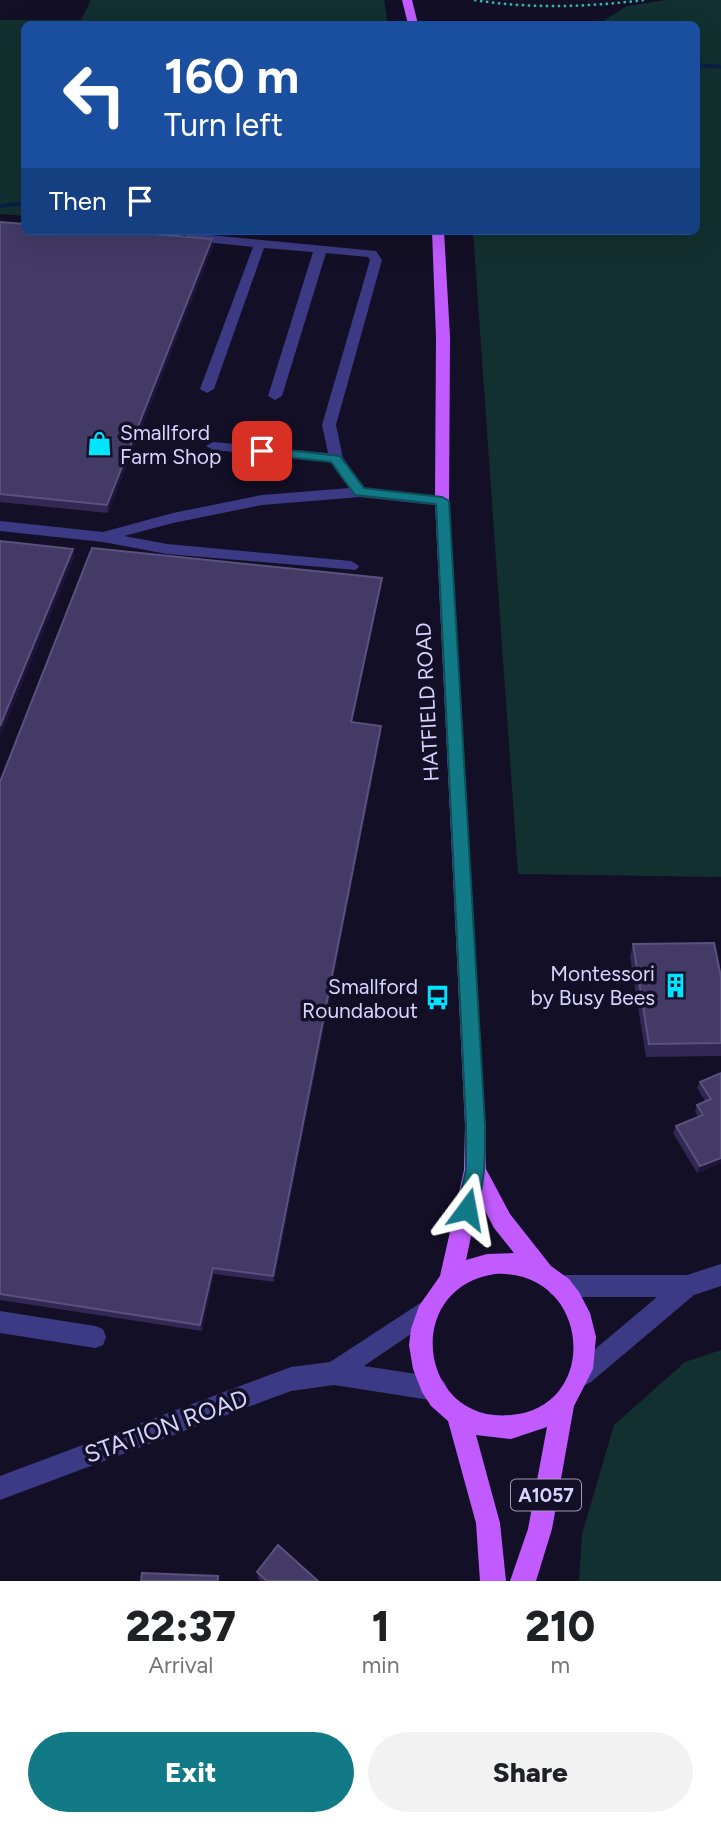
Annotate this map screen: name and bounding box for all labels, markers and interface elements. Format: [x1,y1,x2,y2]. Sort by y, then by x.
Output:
text: 160 m [164,46,299,105]
icon: left [49,49,140,140]
text: Turn left [164,106,283,144]
icon: arrive [121,182,159,220]
text: Then [49,185,107,217]
place label: Smallford Farm Shop [120,420,221,469]
pin [232,421,292,481]
shop icon: Smallford Farm Shop [86,430,114,458]
icon: arrive [243,432,281,470]
street label: HATFIELD ROAD [410,622,444,782]
place label: Montessori by Busy Bees [531,961,655,1010]
building icon: Montessori by Busy Bees [661,971,689,999]
place label: Smallford Roundabout [302,974,418,1023]
bus stop icon: Smallford Roundabout [424,984,452,1012]
position arrow [430,1172,504,1246]
street label: STATION ROAD [80,1383,252,1469]
road number: A1057 [511,1480,581,1511]
text: 22:37 [126,1601,236,1652]
text: 1 [372,1601,390,1652]
text: 210 [525,1601,595,1652]
text: Arrival [148,1651,213,1679]
text: min [362,1651,400,1679]
text: m [550,1651,570,1679]
button: Exit [28,1732,354,1812]
button: Share [368,1732,693,1812]

